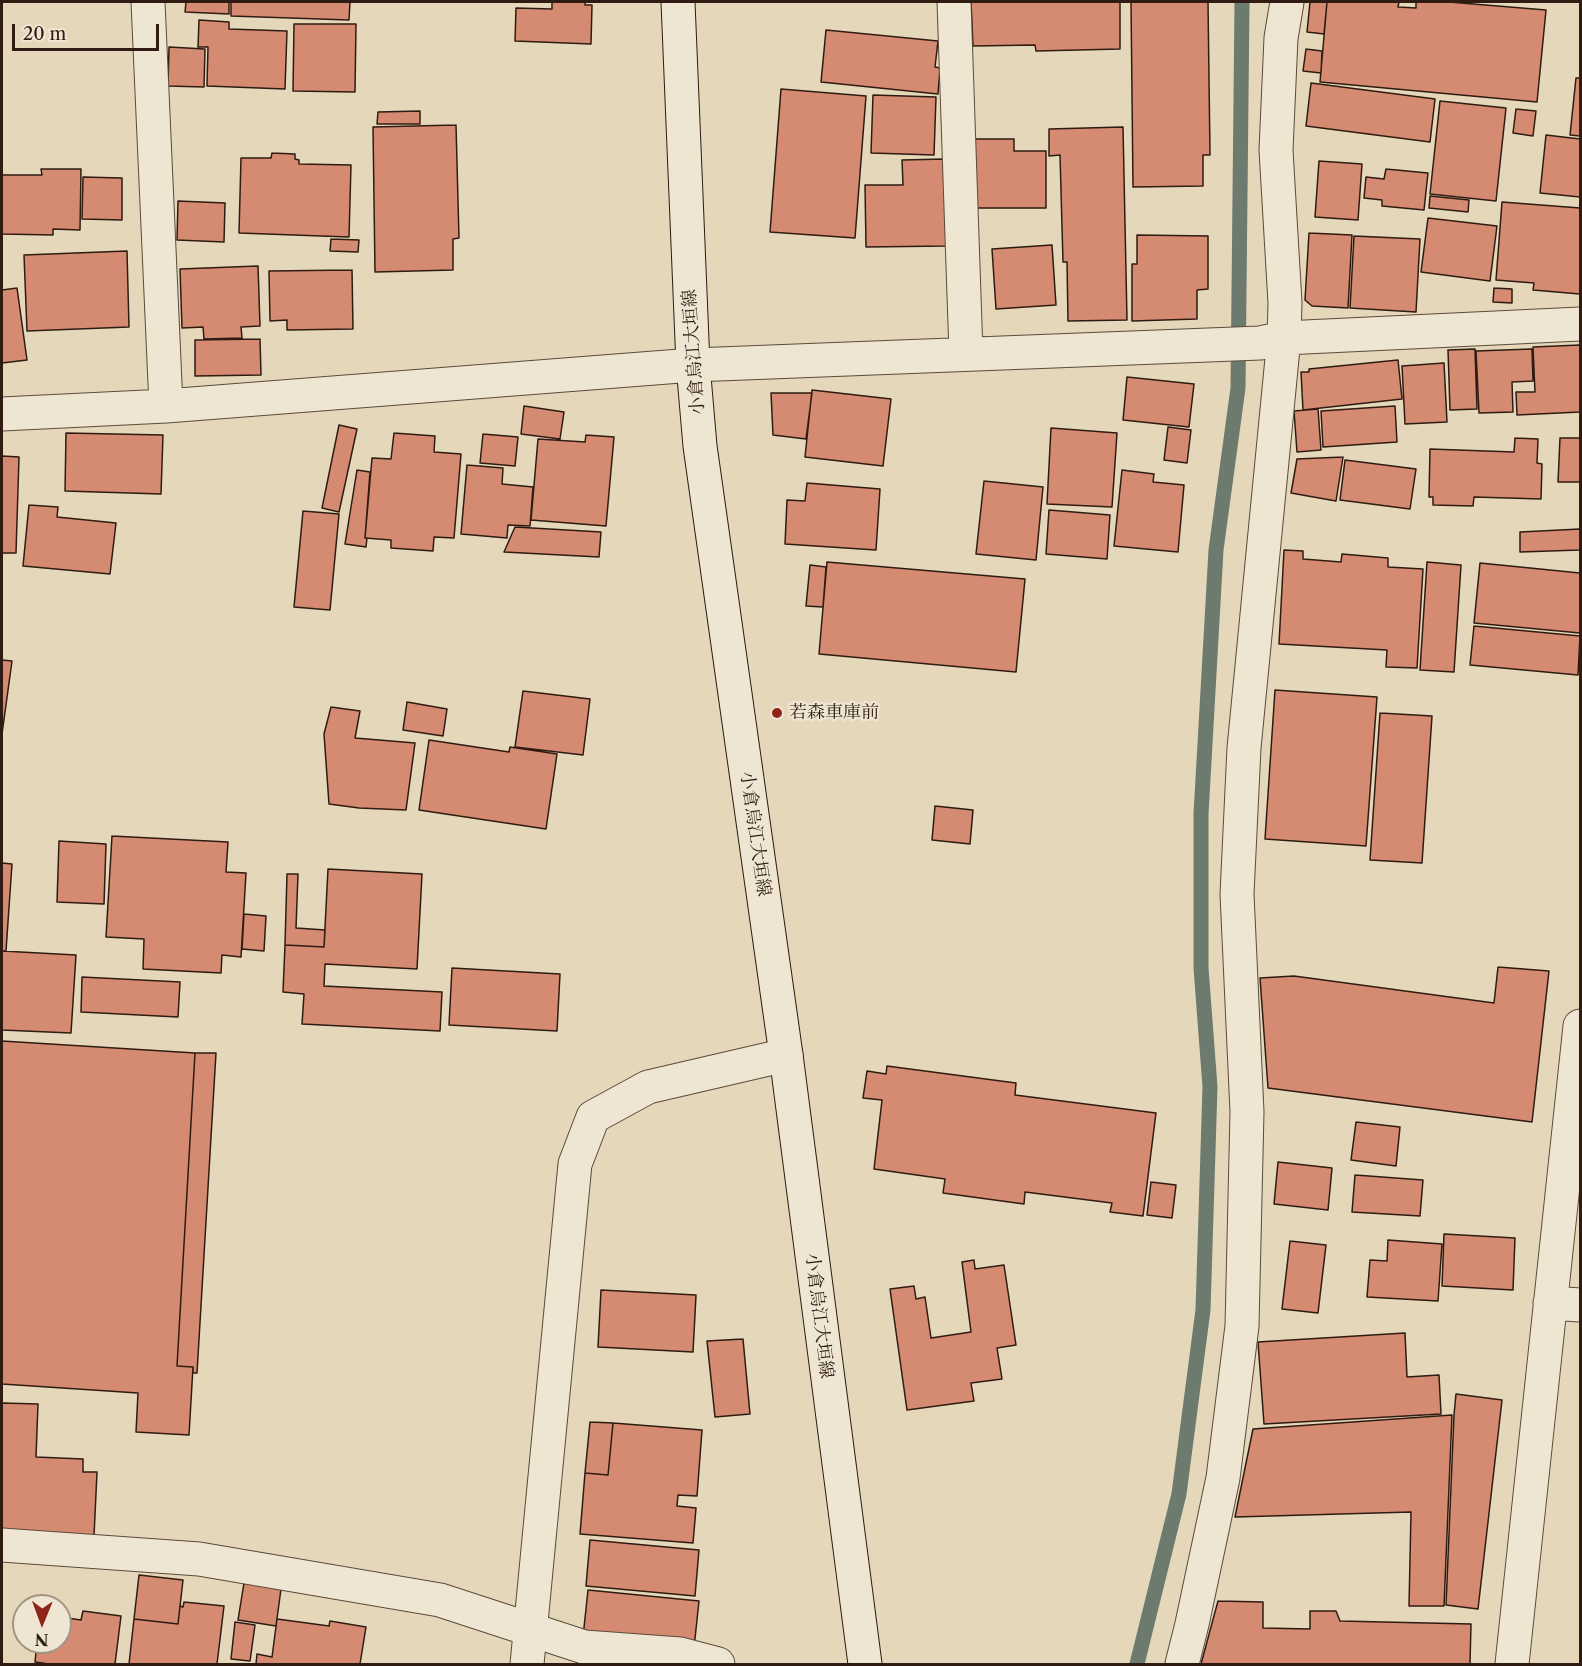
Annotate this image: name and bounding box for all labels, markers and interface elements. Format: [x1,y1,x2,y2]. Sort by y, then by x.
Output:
scale bar [15,12,162,50]
text: 20 m [23,23,66,45]
street label: 小倉烏江大垣線 [679,288,709,416]
place label: 若森車庫前 [789,702,879,724]
marker: 若森車庫前 [770,706,784,720]
street label: 小倉烏江大垣線 [736,770,774,898]
street label: 小倉烏江大垣線 [801,1252,837,1380]
north arrow [12,1594,72,1654]
text: N [35,1630,49,1650]

